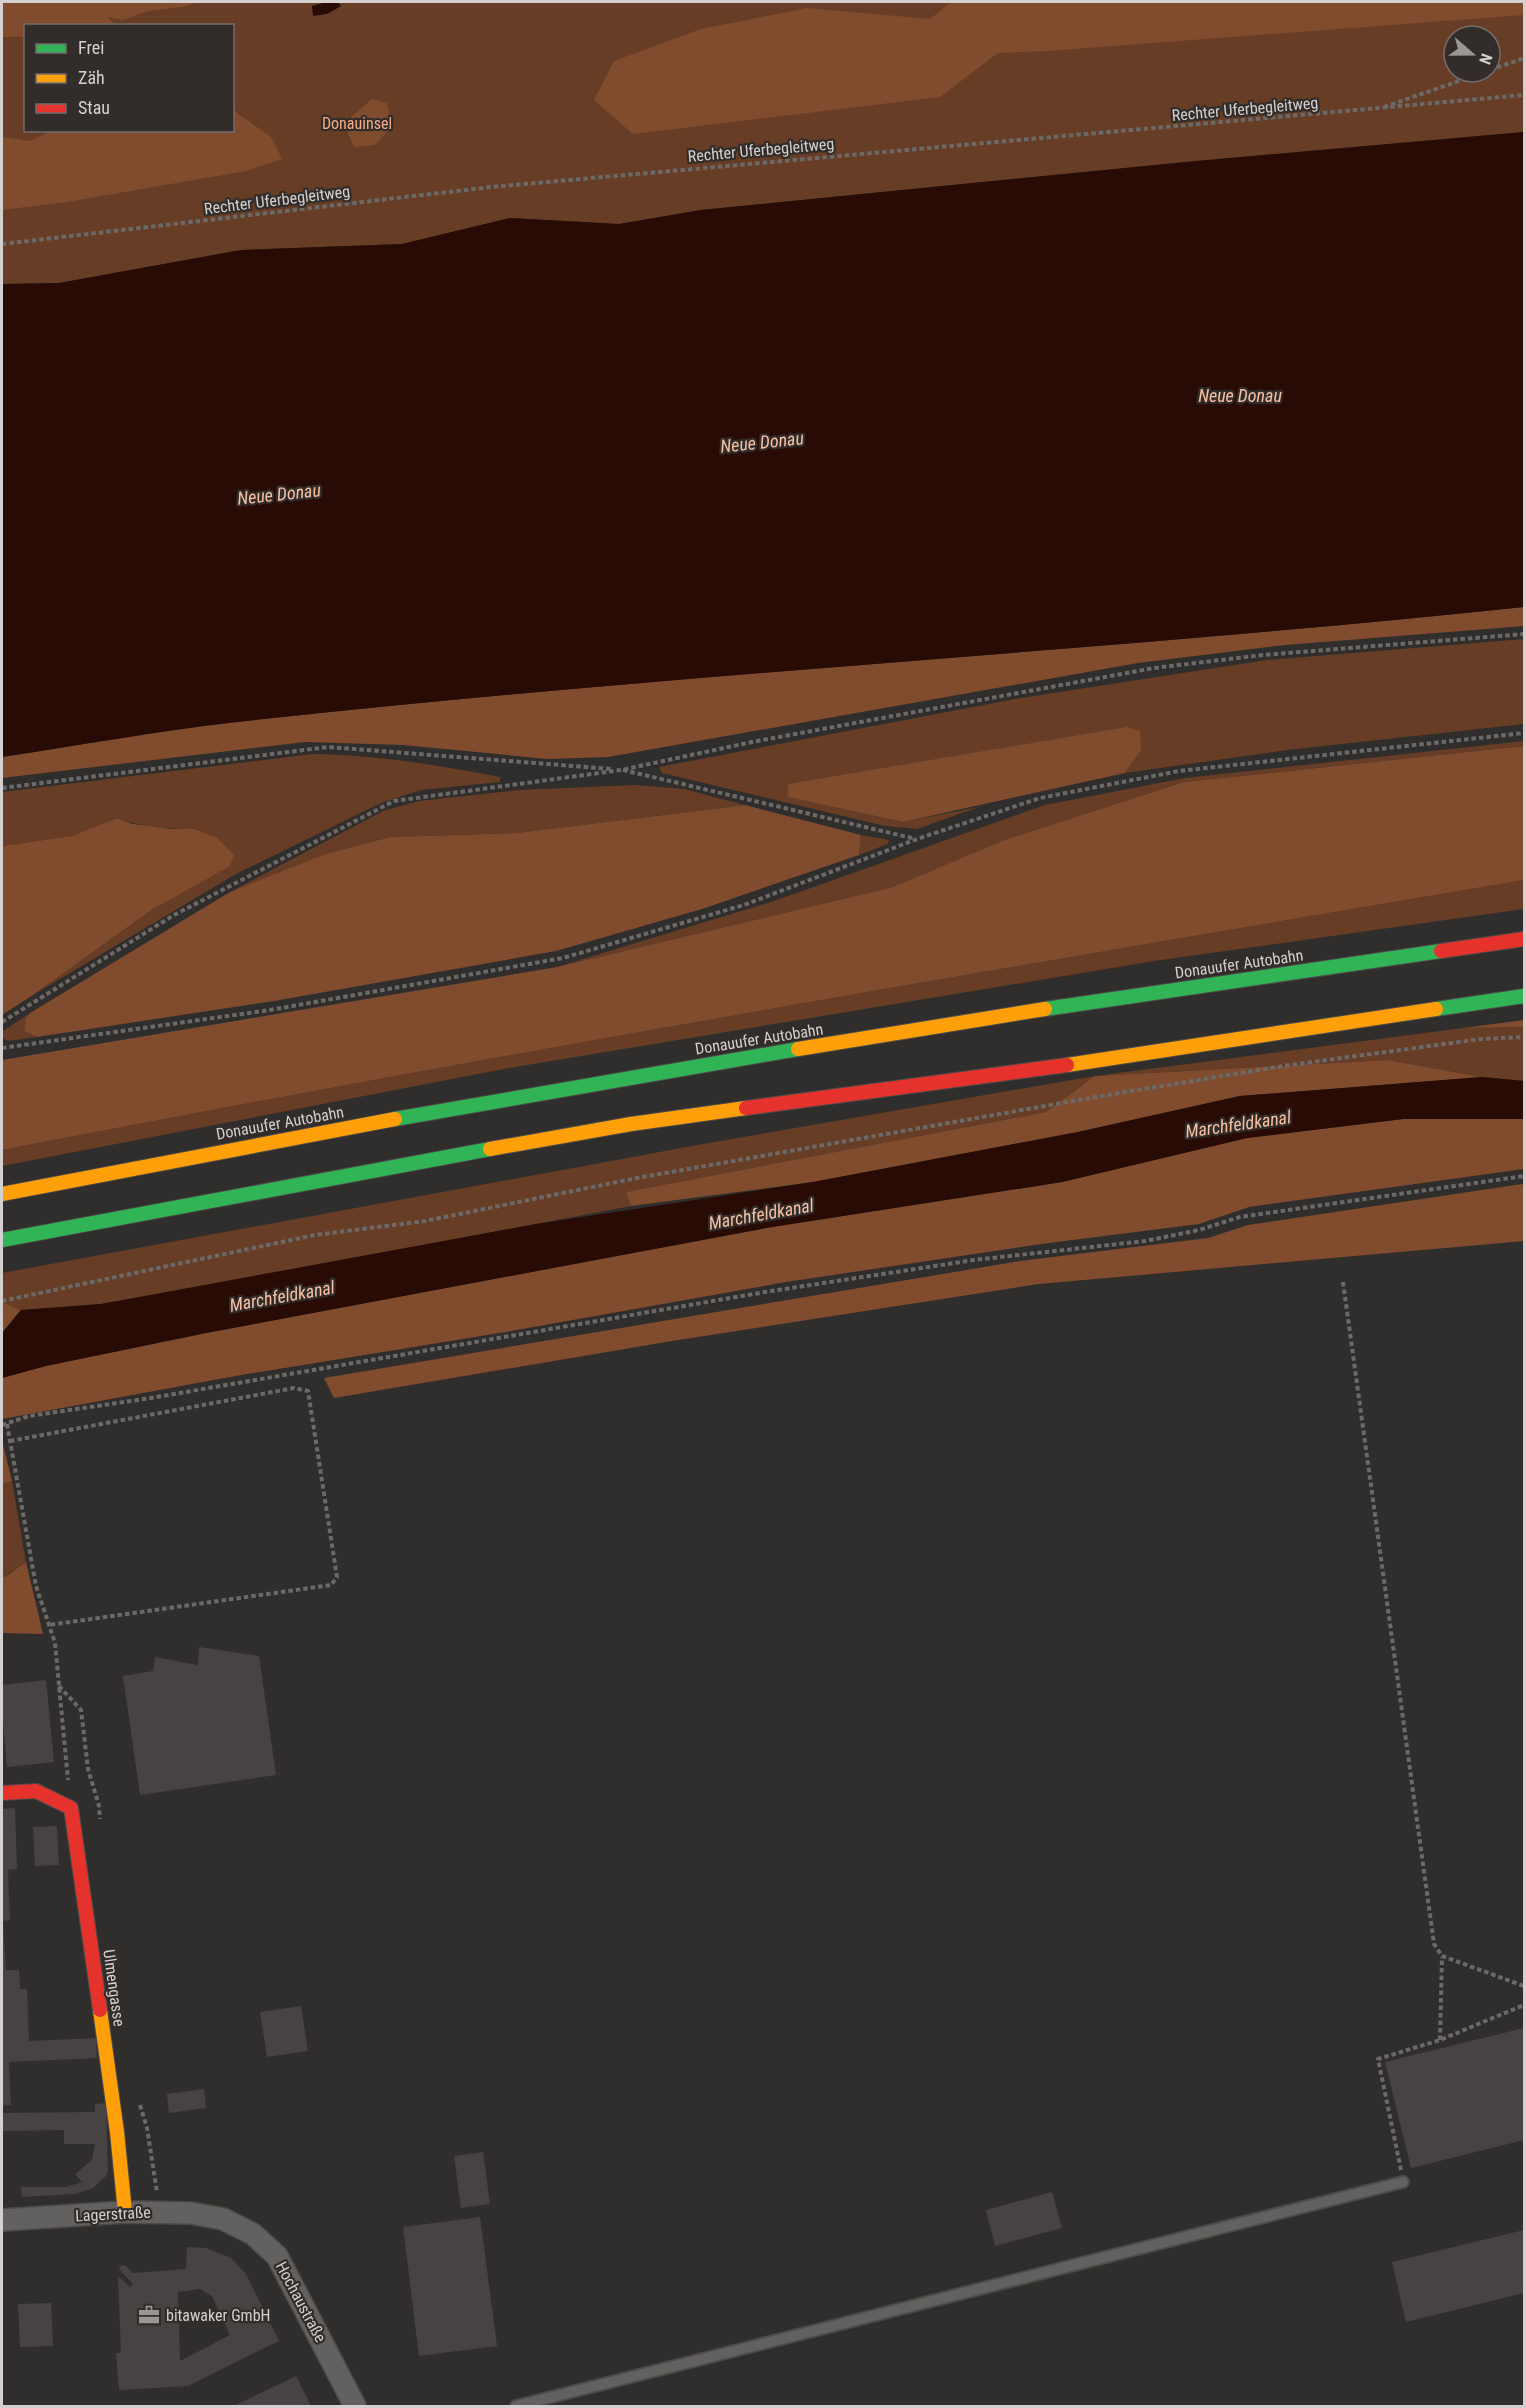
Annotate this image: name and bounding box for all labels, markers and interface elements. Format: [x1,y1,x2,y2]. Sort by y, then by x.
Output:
legend [24,24,234,132]
north arrow [1442,24,1502,84]
text: Frei [78,37,104,58]
text: N [1475,51,1496,67]
text: Zäh [78,67,105,88]
street label: Rechter Uferbegleitweg [1171,93,1319,125]
text: Stau [78,97,110,118]
park label: Donauinsel [322,114,392,133]
street label: Rechter Uferbegleitweg [687,134,835,166]
street label: Rechter Uferbegleitweg [203,182,351,218]
water label: Neue Donau [1198,385,1282,406]
water label: Neue Donau [719,427,805,457]
water label: Neue Donau [236,479,322,509]
street label: Donauufer Autobahn [1174,946,1304,982]
street label: Donauufer Autobahn [694,1019,824,1059]
street label: Donauufer Autobahn [215,1102,345,1144]
water label: Marchfeldkanal [1184,1106,1293,1142]
water label: Marchfeldkanal [707,1194,816,1234]
water label: Marchfeldkanal [228,1276,337,1316]
street label: Ulmengasse [99,1948,129,2028]
street label: Lagerstraße [75,2203,151,2225]
street label: Hochaustraße [272,2258,330,2346]
office icon: bitawaker GmbH [137,2303,161,2327]
place label: bitawaker GmbH [166,2306,270,2325]

